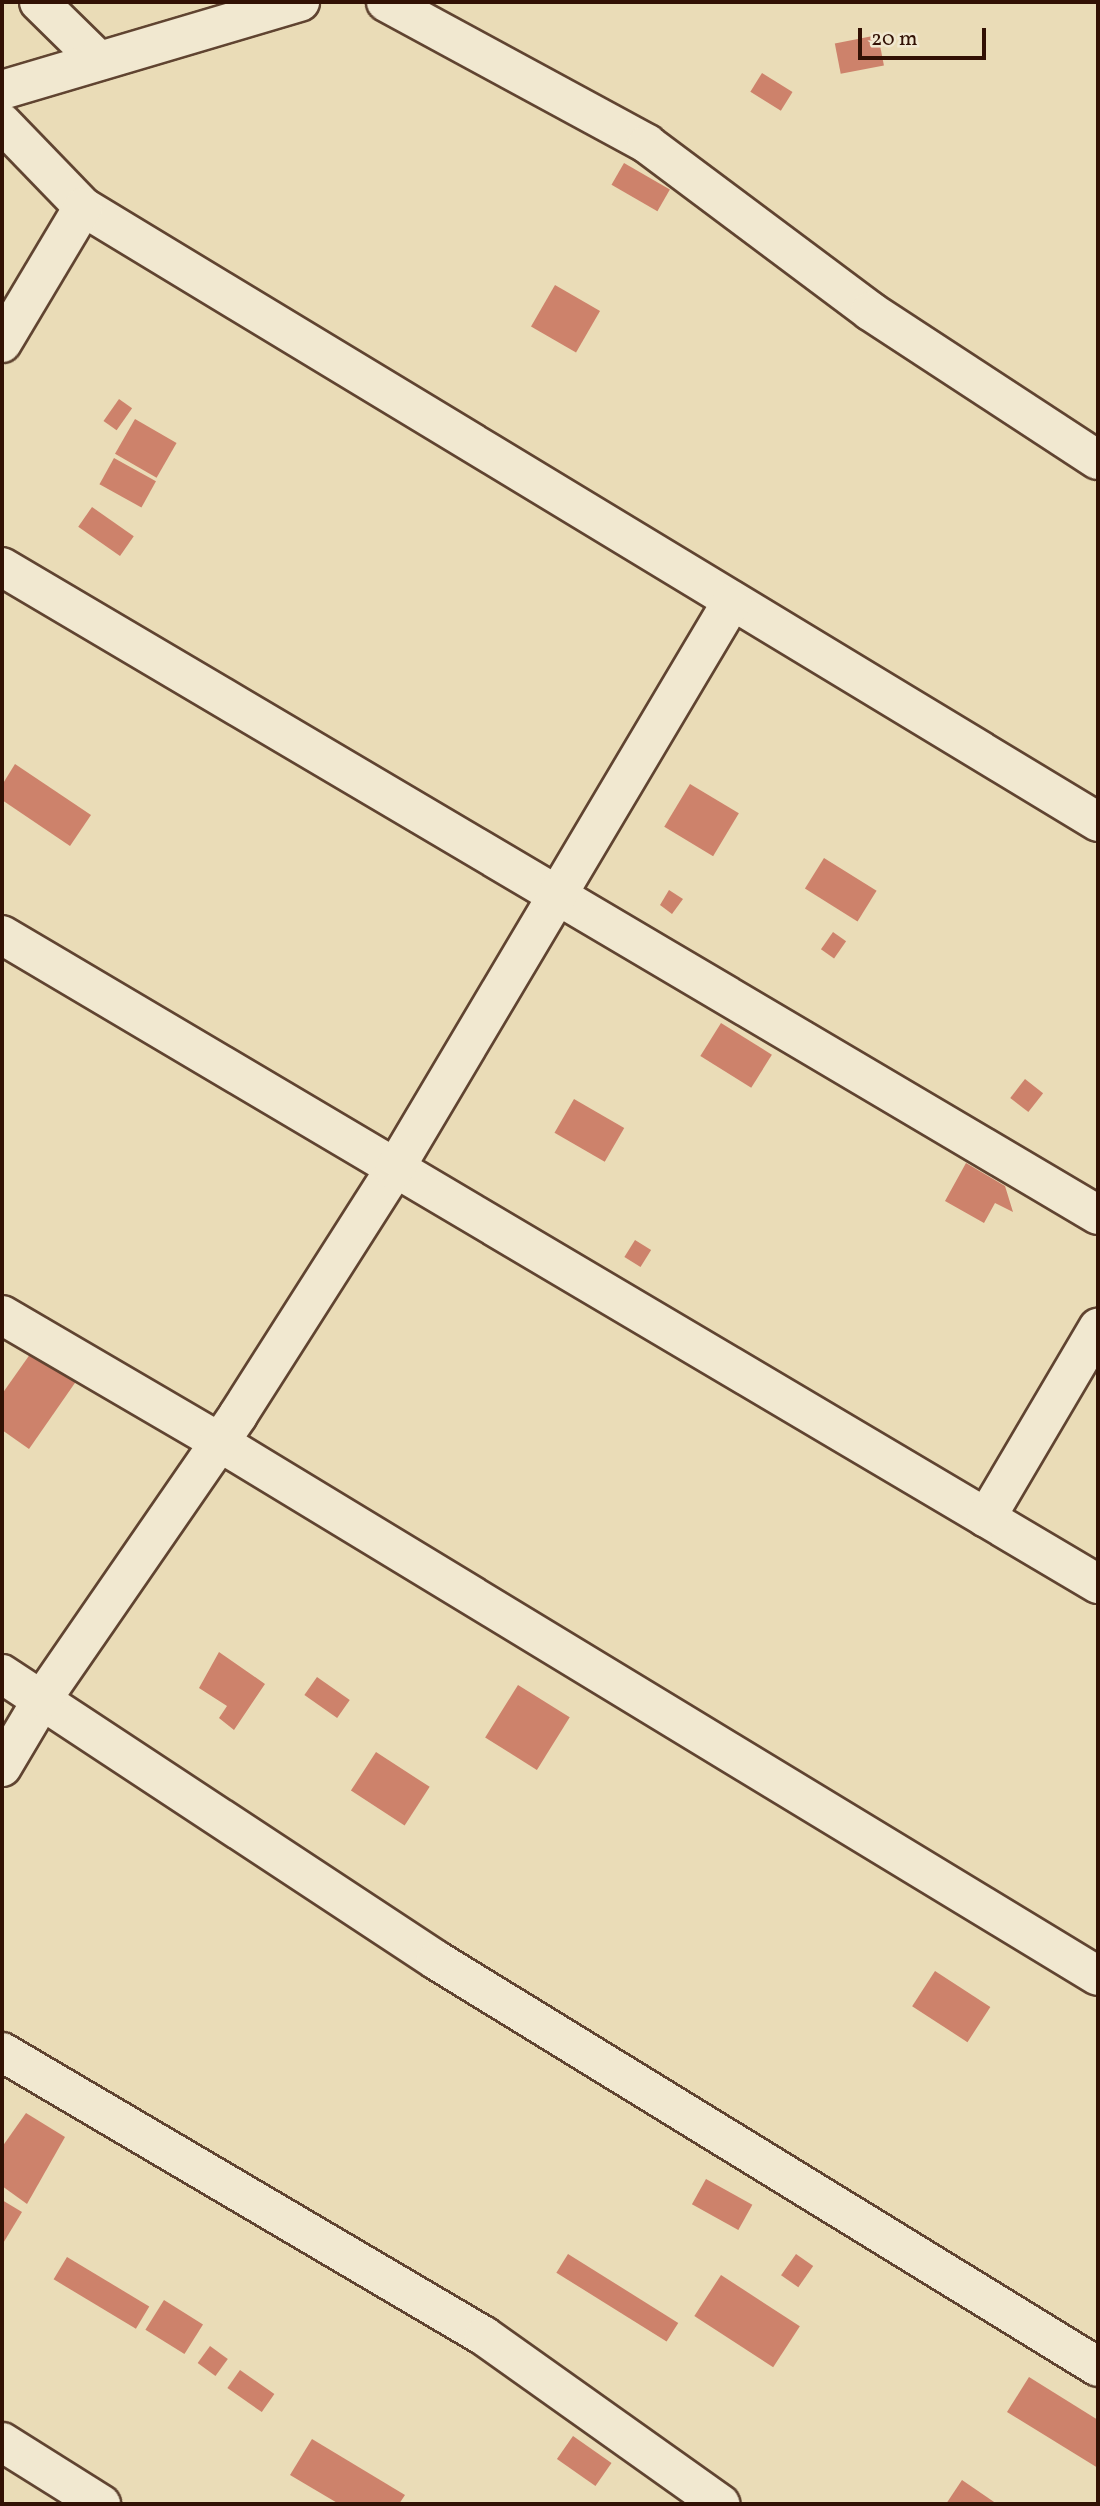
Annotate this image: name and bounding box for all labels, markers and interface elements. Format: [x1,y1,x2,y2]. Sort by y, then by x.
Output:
scale bar [862,14,990,58]
text: 20 m [871,25,917,54]

